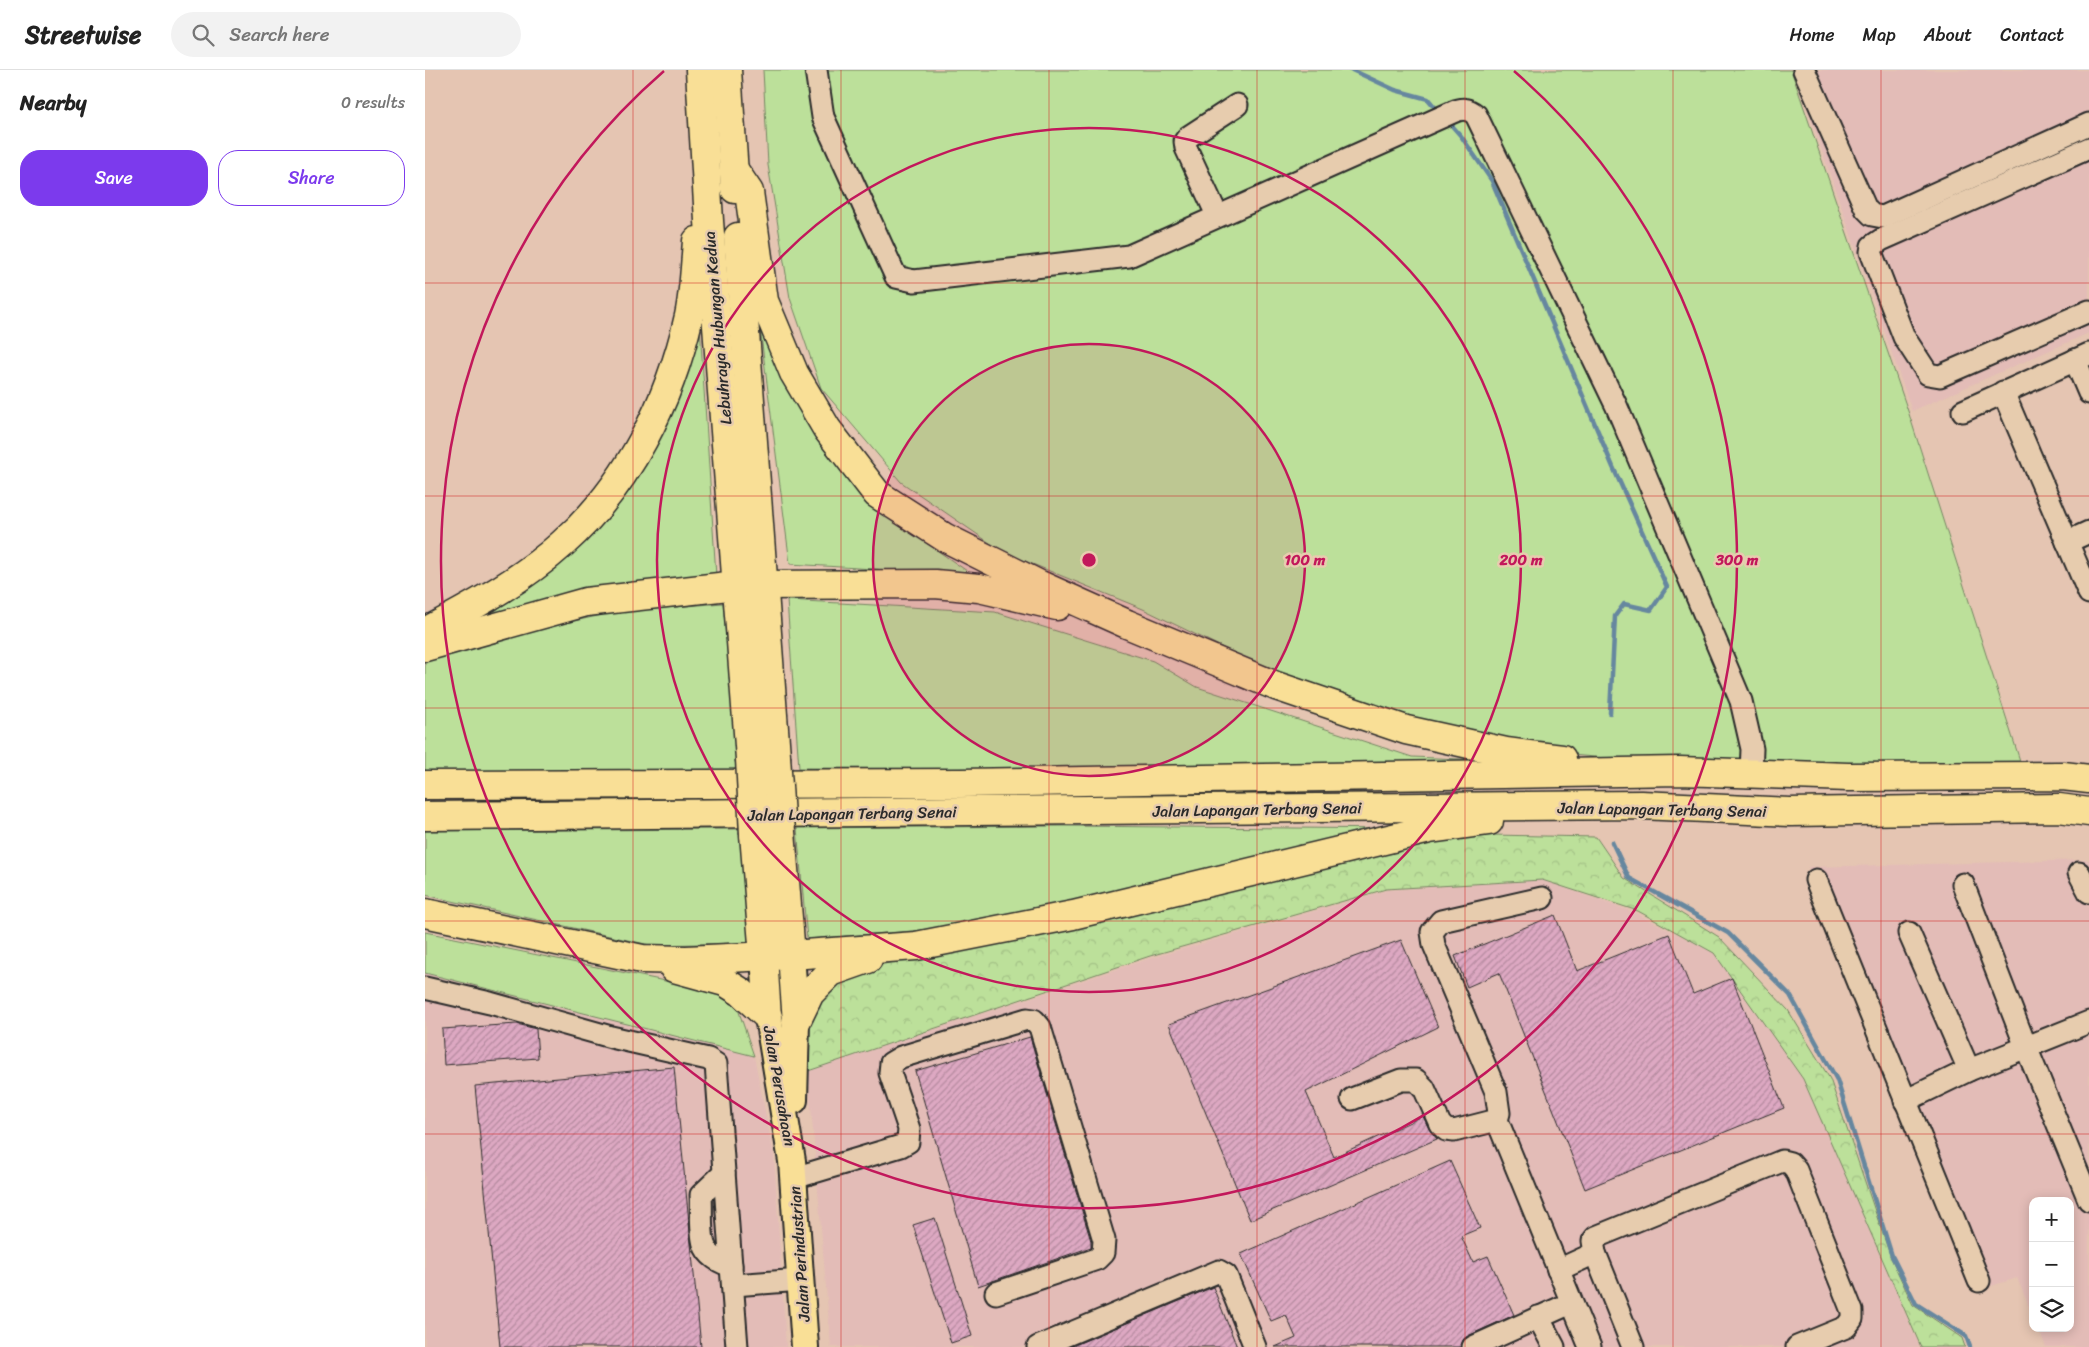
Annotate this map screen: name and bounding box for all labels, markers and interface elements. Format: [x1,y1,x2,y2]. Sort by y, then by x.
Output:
search box [171,12,521,57]
text: Streetwise [25,14,141,56]
text: Search here [229,18,329,51]
text: Home [1790,19,1835,51]
text: Map [1863,19,1896,51]
text: About [1924,19,1972,51]
text: Contact [2000,19,2064,51]
icon: search [189,21,217,49]
text: Nearby [20,84,86,122]
text: 0 results [341,88,405,117]
button: Save [20,150,208,206]
button: Share [218,150,405,206]
street label: Lebuhraya Hubungan Kedua [695,230,740,426]
text: 100 m [1285,547,1326,573]
text: 200 m [1498,547,1543,573]
text: 300 m [1715,547,1759,573]
centre of rings [1080,551,1098,569]
street label: Jalan Lapangan Terbang Senai [1151,793,1362,826]
street label: Jalan Lapangan Terbang Senai [1556,793,1767,826]
street label: Jalan Lapangan Terbang Senai [746,797,957,830]
street label: Jalan Perusahaan [754,1023,804,1149]
street label: Jalan Perindustrian [780,1185,819,1324]
map controls [2029,1197,2074,1332]
button: + [2029,1197,2074,1242]
button: − [2029,1242,2074,1287]
button: layers [2029,1287,2074,1332]

